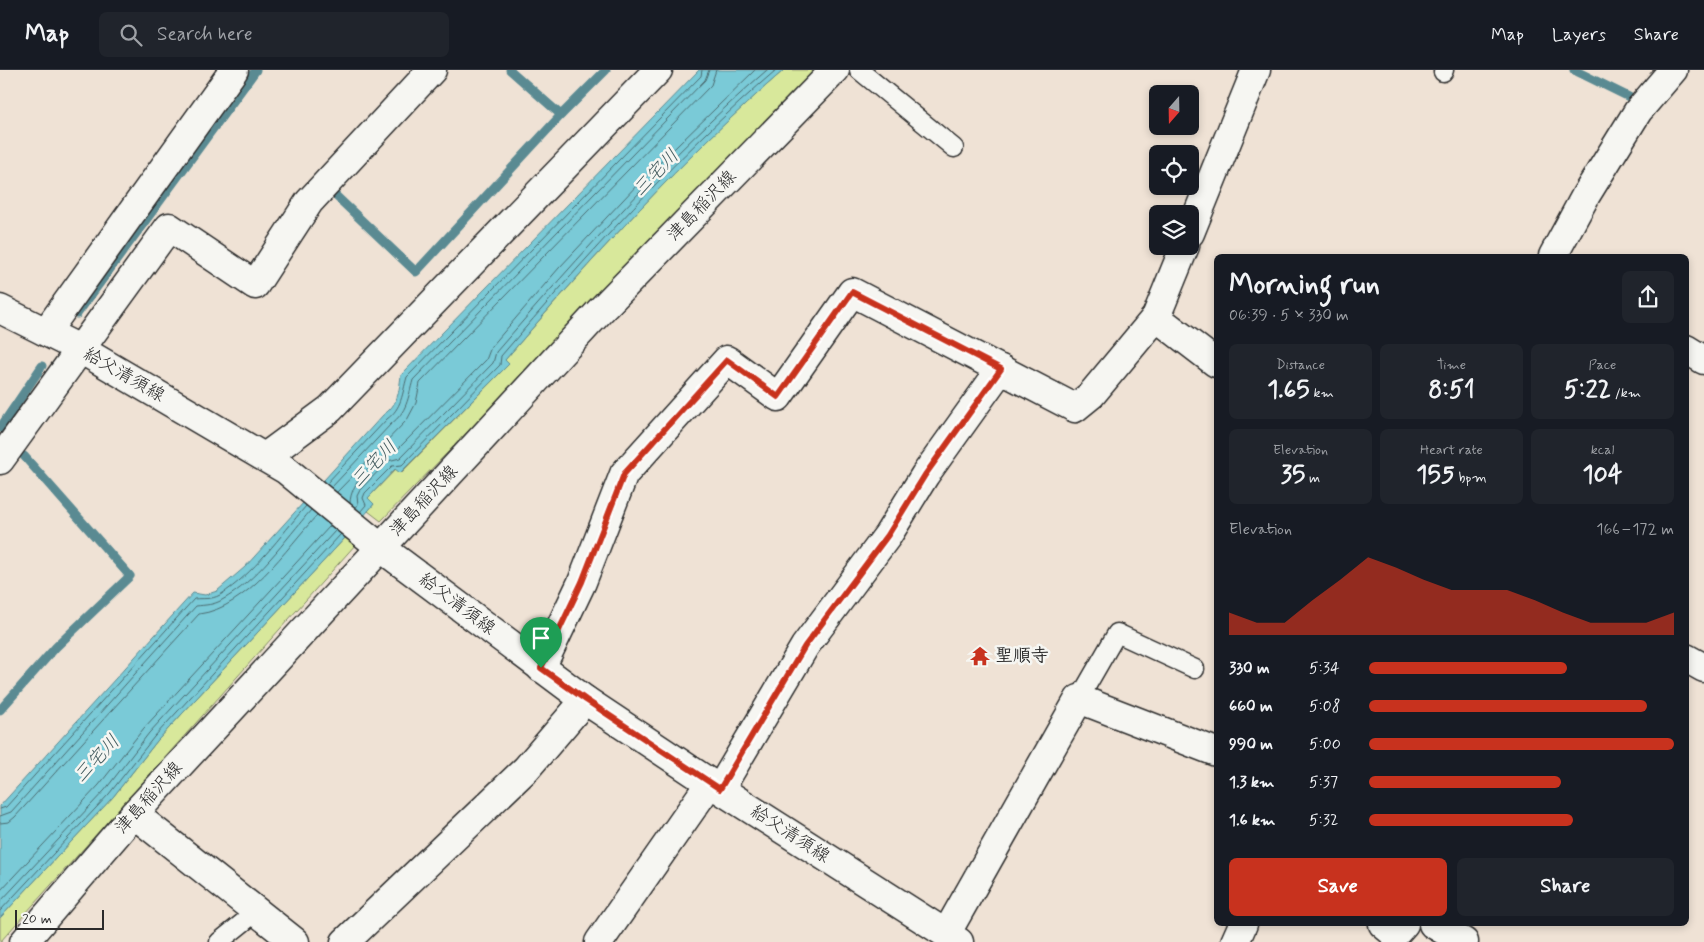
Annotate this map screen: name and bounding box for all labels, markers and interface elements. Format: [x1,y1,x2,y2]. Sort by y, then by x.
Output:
search box [99,12,449,57]
text: Map [25,19,69,50]
icon: search [117,21,145,49]
text: Search here [157,22,253,47]
text: Map [1491,23,1524,47]
text: Layers [1552,23,1606,47]
text: Share [1634,23,1679,47]
north arrow [1149,85,1199,135]
map controls [1149,85,1199,255]
water label: 三宅川 [627,144,685,202]
button: locate [1149,145,1199,195]
street label: 津島稲沢線 [662,165,742,247]
button: layers [1149,205,1199,255]
text: Morning run [1229,267,1380,304]
button: share [1622,271,1674,323]
text: 06:39 · 5 × 330 m [1229,305,1349,326]
street label: 給父清須線 [79,342,169,408]
text: Distance [1276,356,1325,374]
text: Time [1437,356,1466,374]
text: Pace [1589,356,1616,374]
text: 1.65 [1267,374,1310,407]
text: 8:51 [1428,374,1475,407]
text: 5:22 [1564,374,1611,407]
text: km [1310,384,1334,402]
text: /km [1611,384,1641,402]
water label: 三宅川 [345,435,403,493]
text: Elevation [1273,441,1328,459]
text: Heart rate [1420,441,1483,459]
text: kcal [1591,441,1614,459]
text: 35 [1281,459,1305,492]
text: 155 [1416,459,1455,492]
text: 104 [1582,459,1623,492]
street label: 津島稲沢線 [385,460,463,542]
text: m [1305,469,1320,487]
text: bpm [1455,469,1487,487]
text: Elevation [1229,519,1292,540]
text: 166–172 m [1596,519,1674,540]
street label: 給父清須線 [414,567,500,641]
pin [520,617,562,668]
icon: arrive [527,624,555,652]
place label: 聖順寺 [995,644,1049,668]
temple icon: 聖順寺 [969,645,991,667]
text: 330 m [1229,658,1270,679]
text: 5:34 [1309,658,1340,679]
text: 660 m [1229,696,1273,717]
text: 5:08 [1309,696,1341,717]
water label: 三宅川 [68,730,126,788]
text: 990 m [1229,734,1273,755]
text: 5:00 [1309,734,1341,755]
street label: 津島稲沢線 [110,757,188,839]
text: 1.3 km [1229,772,1274,793]
text: 5:37 [1309,772,1338,793]
street label: 給父清須線 [746,799,834,869]
text: 1.6 km [1229,810,1275,831]
text: 5:32 [1309,810,1339,831]
button: Save [1229,858,1447,916]
button: Share [1457,858,1674,916]
scale bar [15,907,104,930]
text: 20 m [22,910,52,928]

